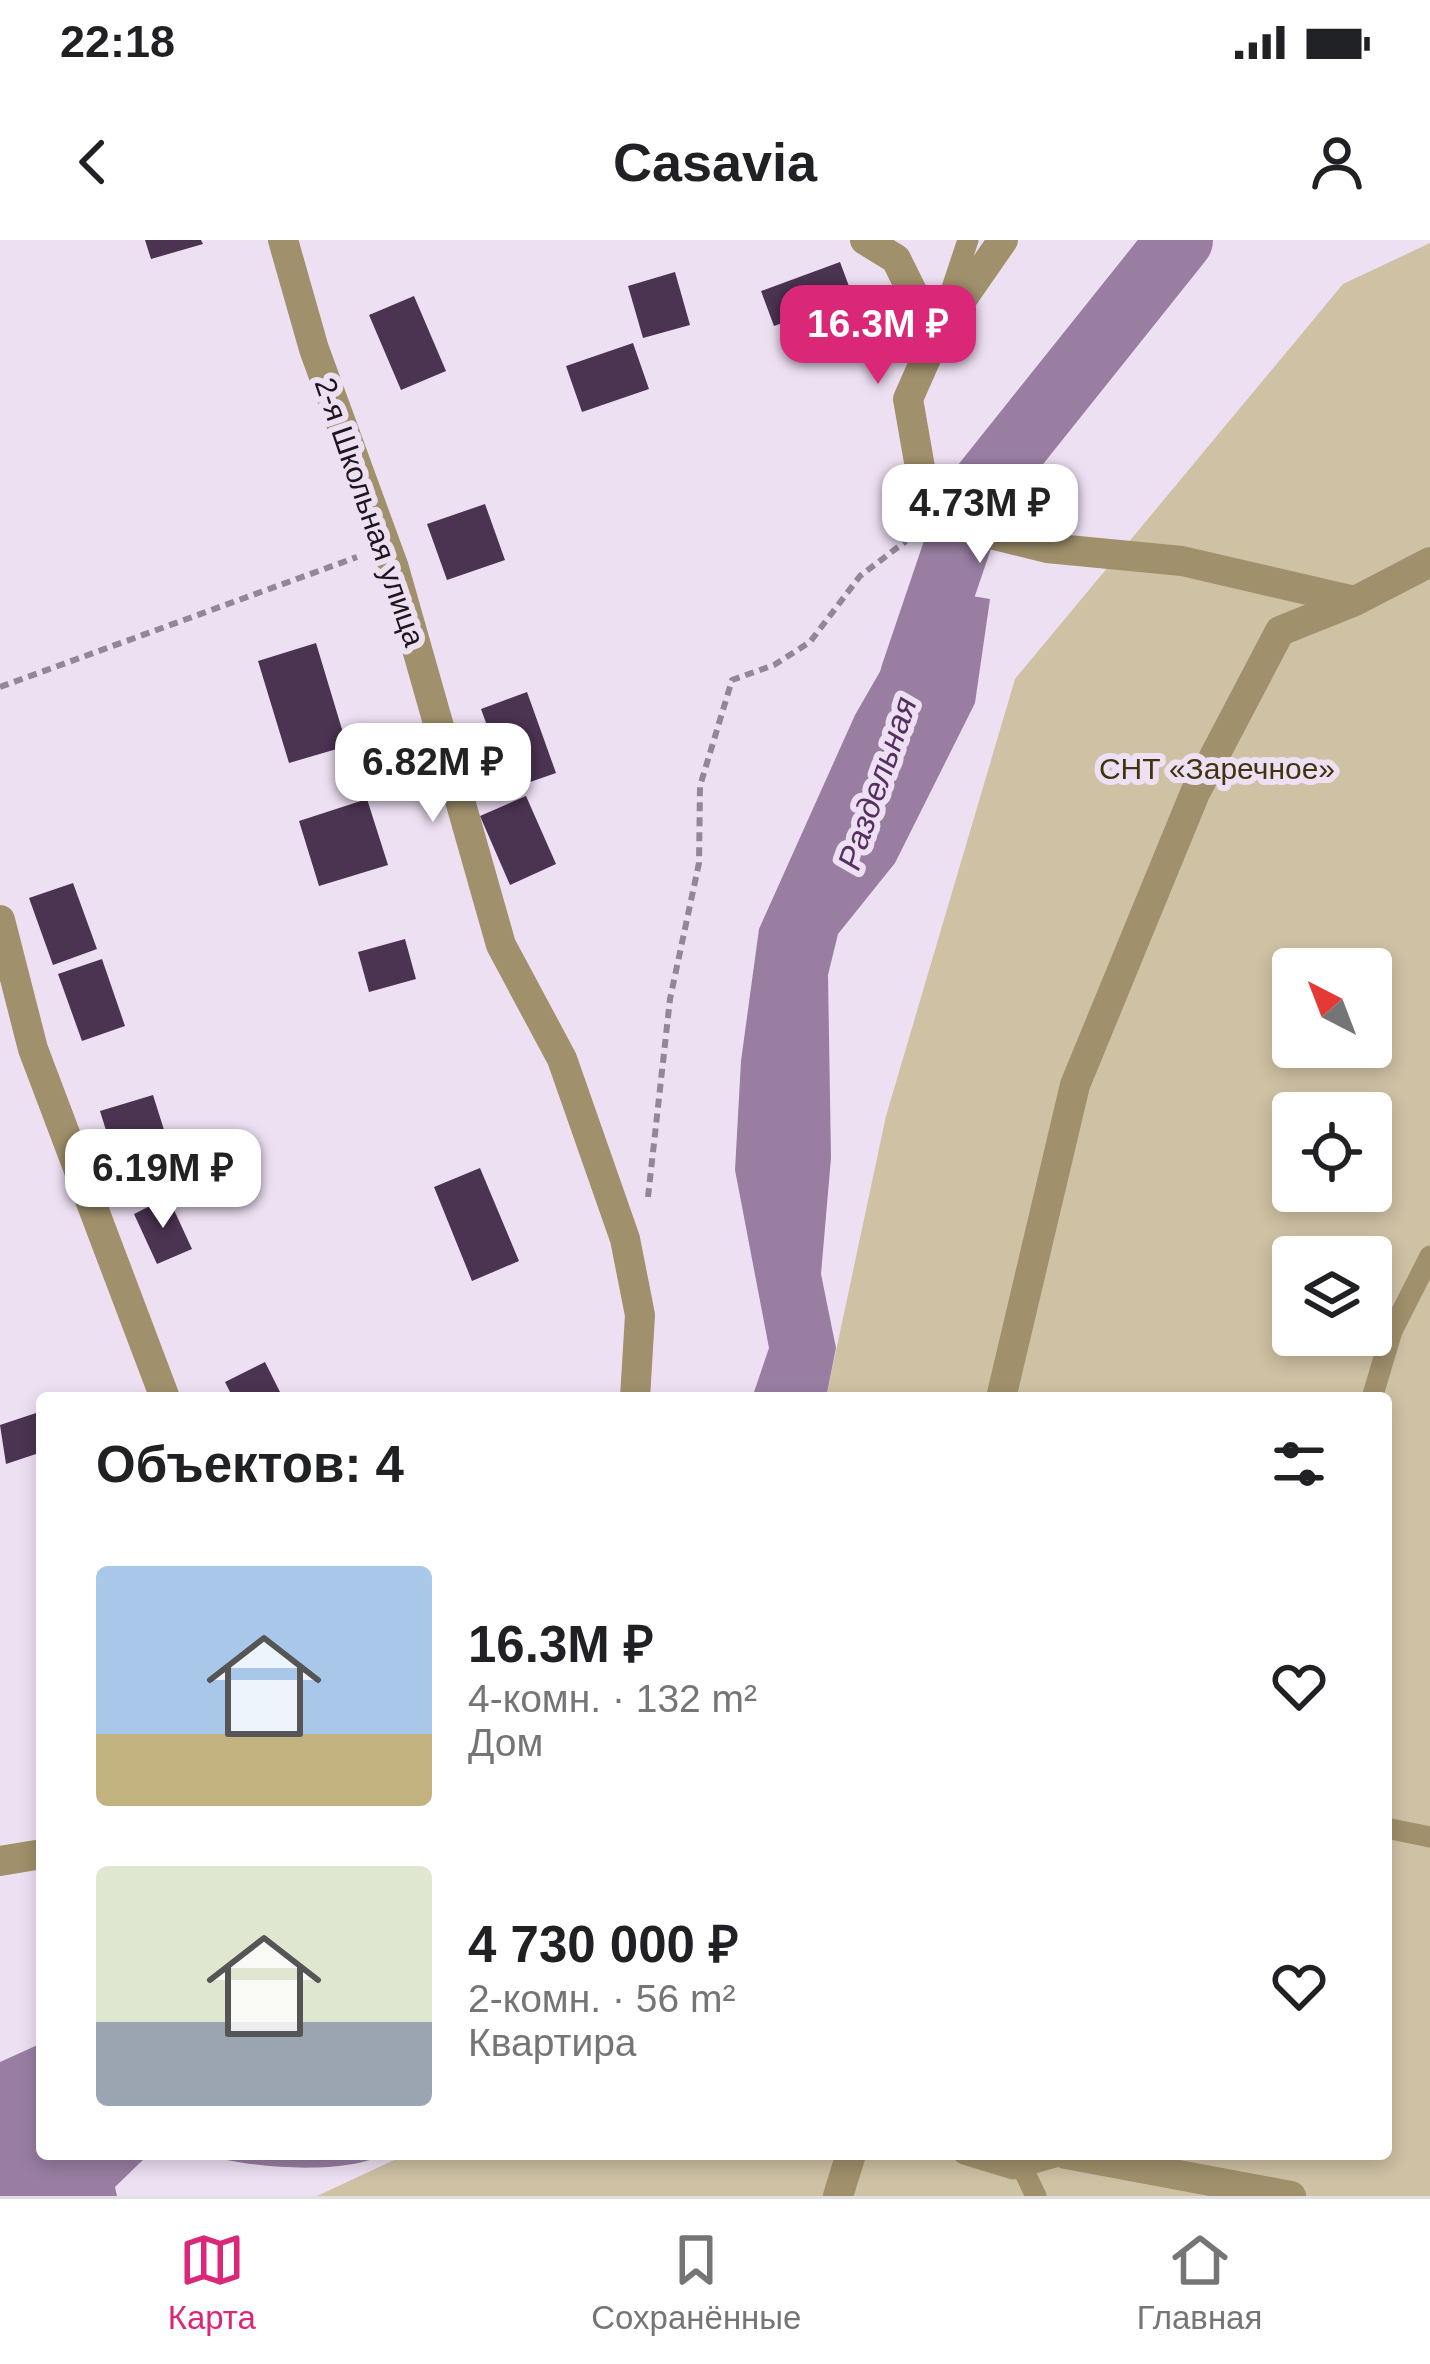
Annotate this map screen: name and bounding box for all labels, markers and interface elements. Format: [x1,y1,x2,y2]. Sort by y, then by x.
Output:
text: 22:18 [60,16,175,67]
icon: back [60,129,126,195]
icon: person [1304,129,1370,195]
text: Casavia [613,132,817,192]
pin: 16.3M ₽ [767,285,989,387]
text: 16.3M ₽ [807,302,949,345]
street label: 2-я Школьная улица [309,373,432,651]
pin: 4.73M ₽ [869,464,1091,566]
text: 4.73M ₽ [909,481,1051,524]
water label: Раздельная [830,692,924,874]
pin: 6.82M ₽ [322,723,544,825]
text: 6.82M ₽ [362,740,504,783]
park label: СНТ «Заречное» [1099,752,1335,785]
north arrow [1272,948,1392,1068]
map controls [1272,948,1392,1356]
button: locate [1272,1092,1392,1212]
pin: 6.19M ₽ [52,1129,274,1231]
text: 6.19M ₽ [92,1146,234,1189]
button: layers [1272,1236,1392,1356]
icon: filters [1266,1431,1332,1497]
text: Объектов: 4 [96,1436,404,1493]
icon: home [192,1614,336,1758]
text: 16.3M ₽ [468,1616,654,1673]
icon: heart [1266,1653,1332,1719]
text: 4-комн. · 132 m² [468,1677,757,1720]
text: Дом [468,1721,543,1764]
icon: home [192,1914,336,2058]
text: 4 730 000 ₽ [468,1916,739,1973]
icon: heart [1266,1953,1332,2019]
text: 2-комн. · 56 m² [468,1977,735,2020]
text: Квартира [468,2021,637,2064]
tab: Карта [168,2227,256,2337]
tab: Сохранённые [591,2227,801,2337]
tab: Главная [1137,2227,1262,2337]

